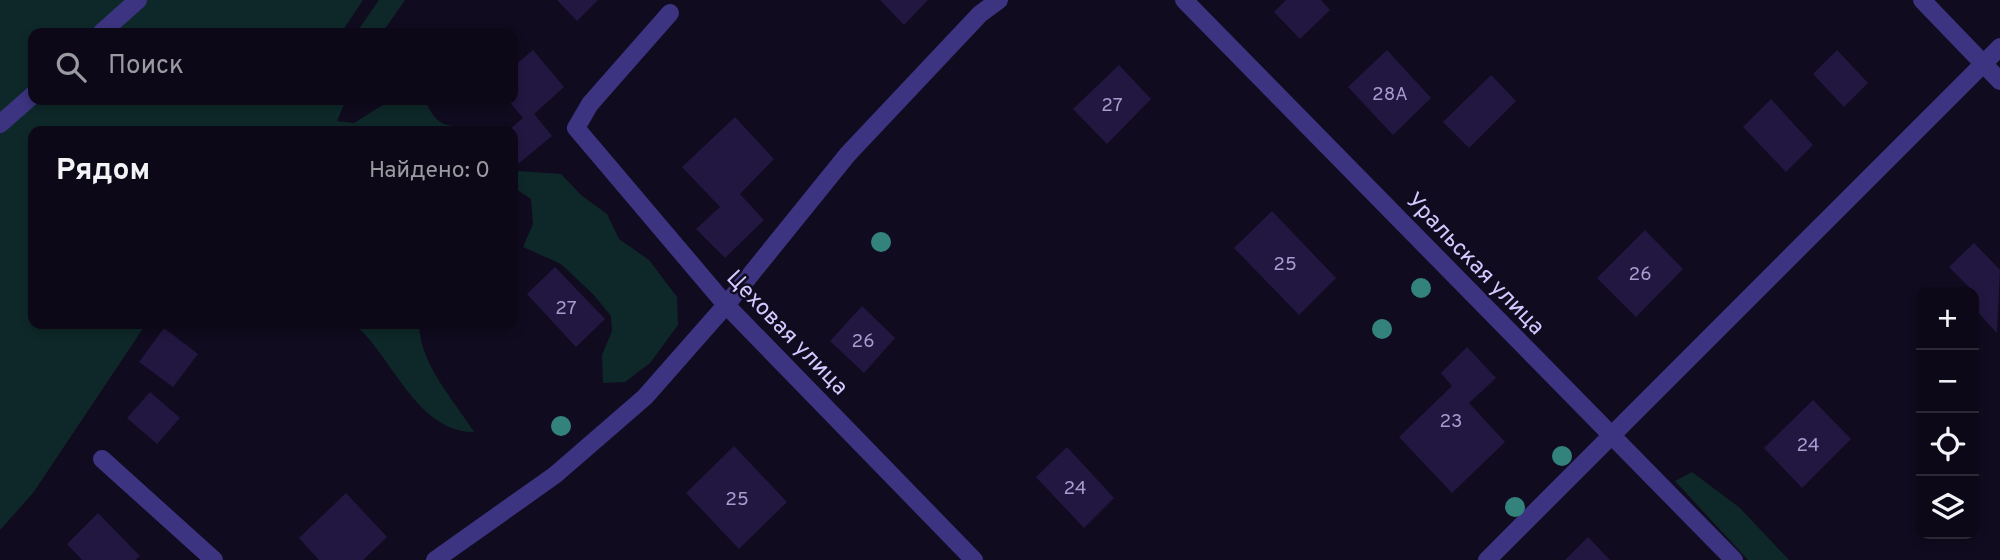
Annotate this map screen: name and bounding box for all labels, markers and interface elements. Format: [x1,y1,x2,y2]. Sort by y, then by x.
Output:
search box [28,28,518,105]
icon: search [52,48,90,86]
text: Поиск [108,50,184,83]
house number: 28А [1372,83,1408,107]
house number: 27 [1101,94,1123,118]
text: Рядом [56,153,150,190]
text: Найдено: 0 [369,157,490,186]
street label: Уральская улица [1399,187,1550,342]
house number: 25 [1273,253,1297,277]
house number: 26 [1629,263,1651,287]
street label: Цеховая улица [719,265,853,403]
map controls [1916,287,1979,539]
button: + [1916,287,1979,350]
house number: 27 [555,297,577,321]
house number: 26 [852,330,874,354]
button: − [1916,350,1979,413]
house number: 23 [1439,410,1463,434]
button: locate [1916,413,1979,476]
house number: 24 [1796,434,1820,458]
button: layers [1916,476,1979,539]
house number: 24 [1063,477,1087,501]
house number: 25 [725,488,749,512]

